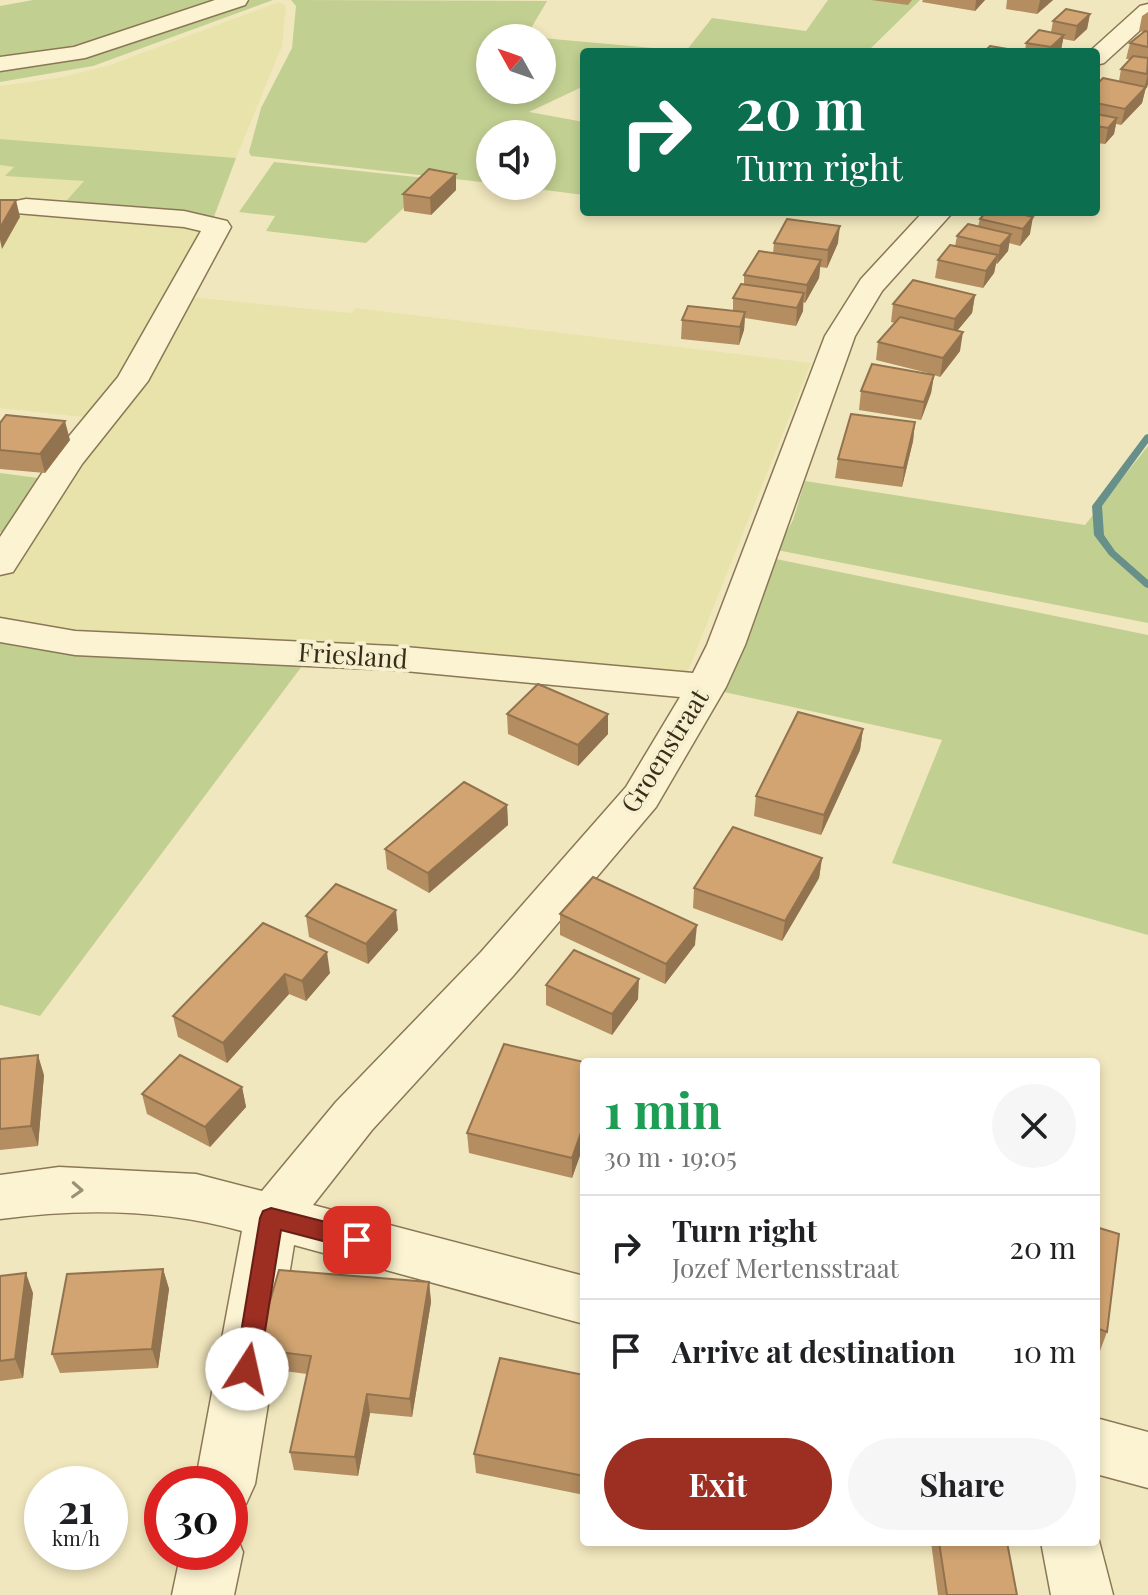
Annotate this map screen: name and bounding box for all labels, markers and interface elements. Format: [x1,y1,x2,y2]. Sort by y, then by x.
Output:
north arrow [476,24,556,104]
map controls [476,24,556,200]
text: 20 m [736,70,865,145]
icon: right [604,80,708,184]
button: sound [476,120,556,200]
text: Turn right [736,142,903,190]
street label: Friesland [297,633,409,676]
street label: Groenstraat [612,681,716,819]
text: 1 min [604,1077,722,1141]
button: close [992,1084,1076,1168]
text: 30 m · 19:05 [604,1139,737,1174]
one-way arrow [71,1181,84,1198]
pin [323,1206,391,1274]
text: Turn right [672,1210,817,1250]
icon: arrive [335,1218,379,1262]
icon: right [604,1225,648,1269]
text: 20 m [1010,1227,1076,1267]
text: Jozef Mertensstraat [672,1250,899,1285]
position arrow [205,1327,289,1411]
icon: arrive [604,1329,648,1373]
text: Arrive at destination [672,1331,955,1371]
text: 10 m [1013,1331,1076,1371]
button: Exit [604,1438,832,1530]
button: Share [848,1438,1076,1530]
speed limit sign: 30 [144,1466,248,1570]
text: 21 [58,1481,94,1534]
text: km/h [52,1524,100,1551]

